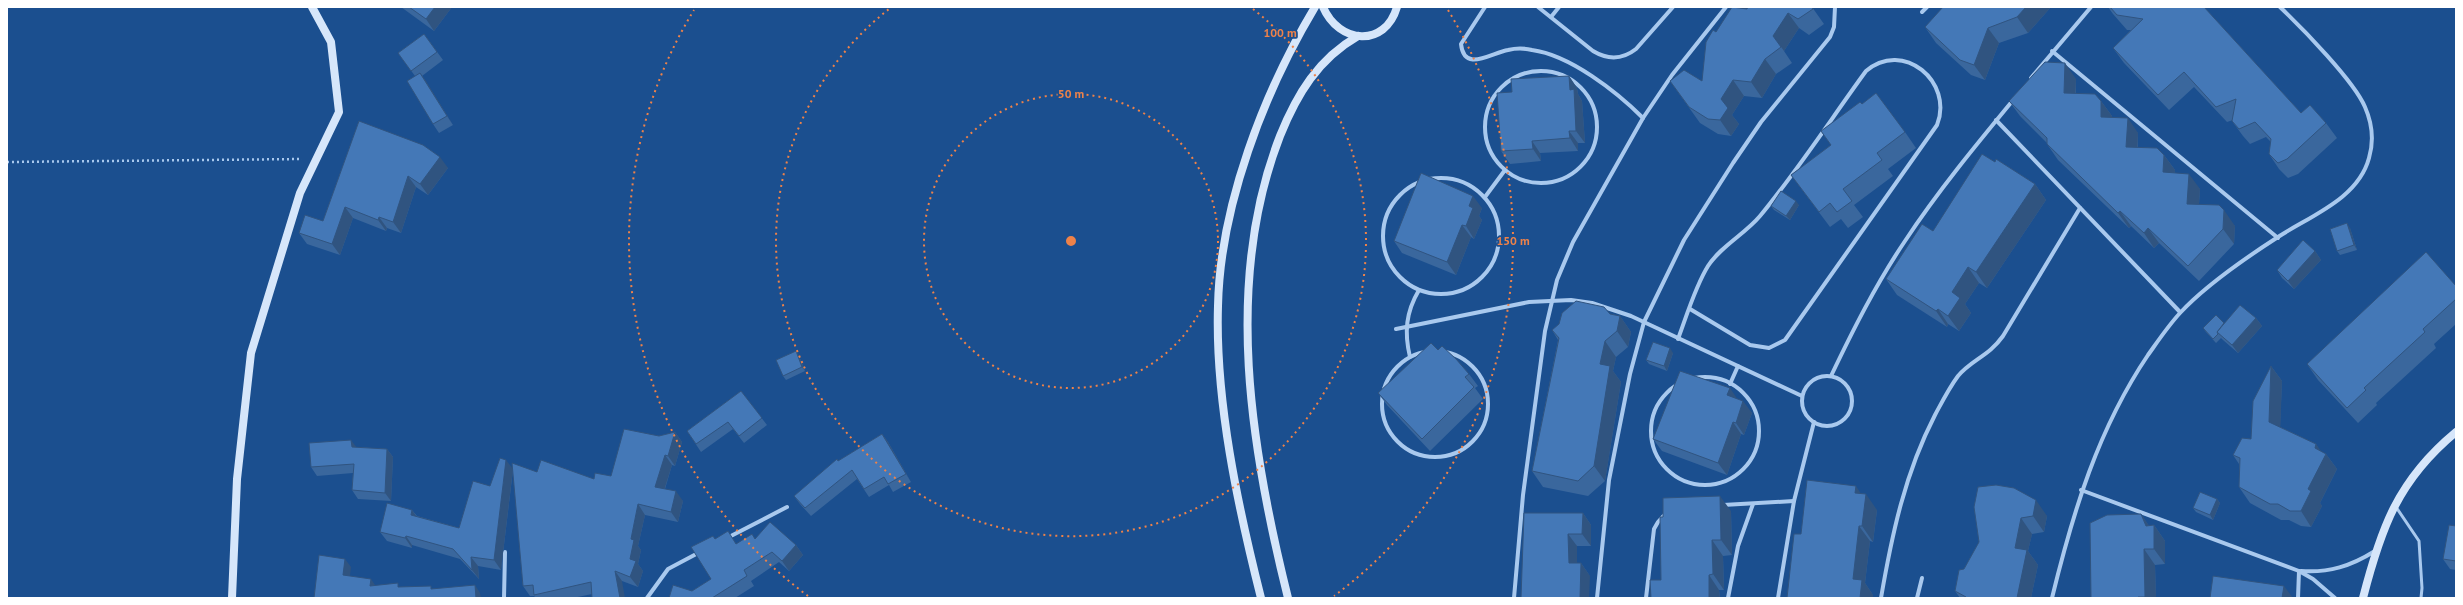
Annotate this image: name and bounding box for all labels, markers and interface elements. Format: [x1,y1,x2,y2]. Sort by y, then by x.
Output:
text: 100 m [1263,25,1297,40]
text: 50 m [1058,86,1084,101]
text: 150 m [1496,233,1530,248]
centre of rings [1064,234,1078,248]

